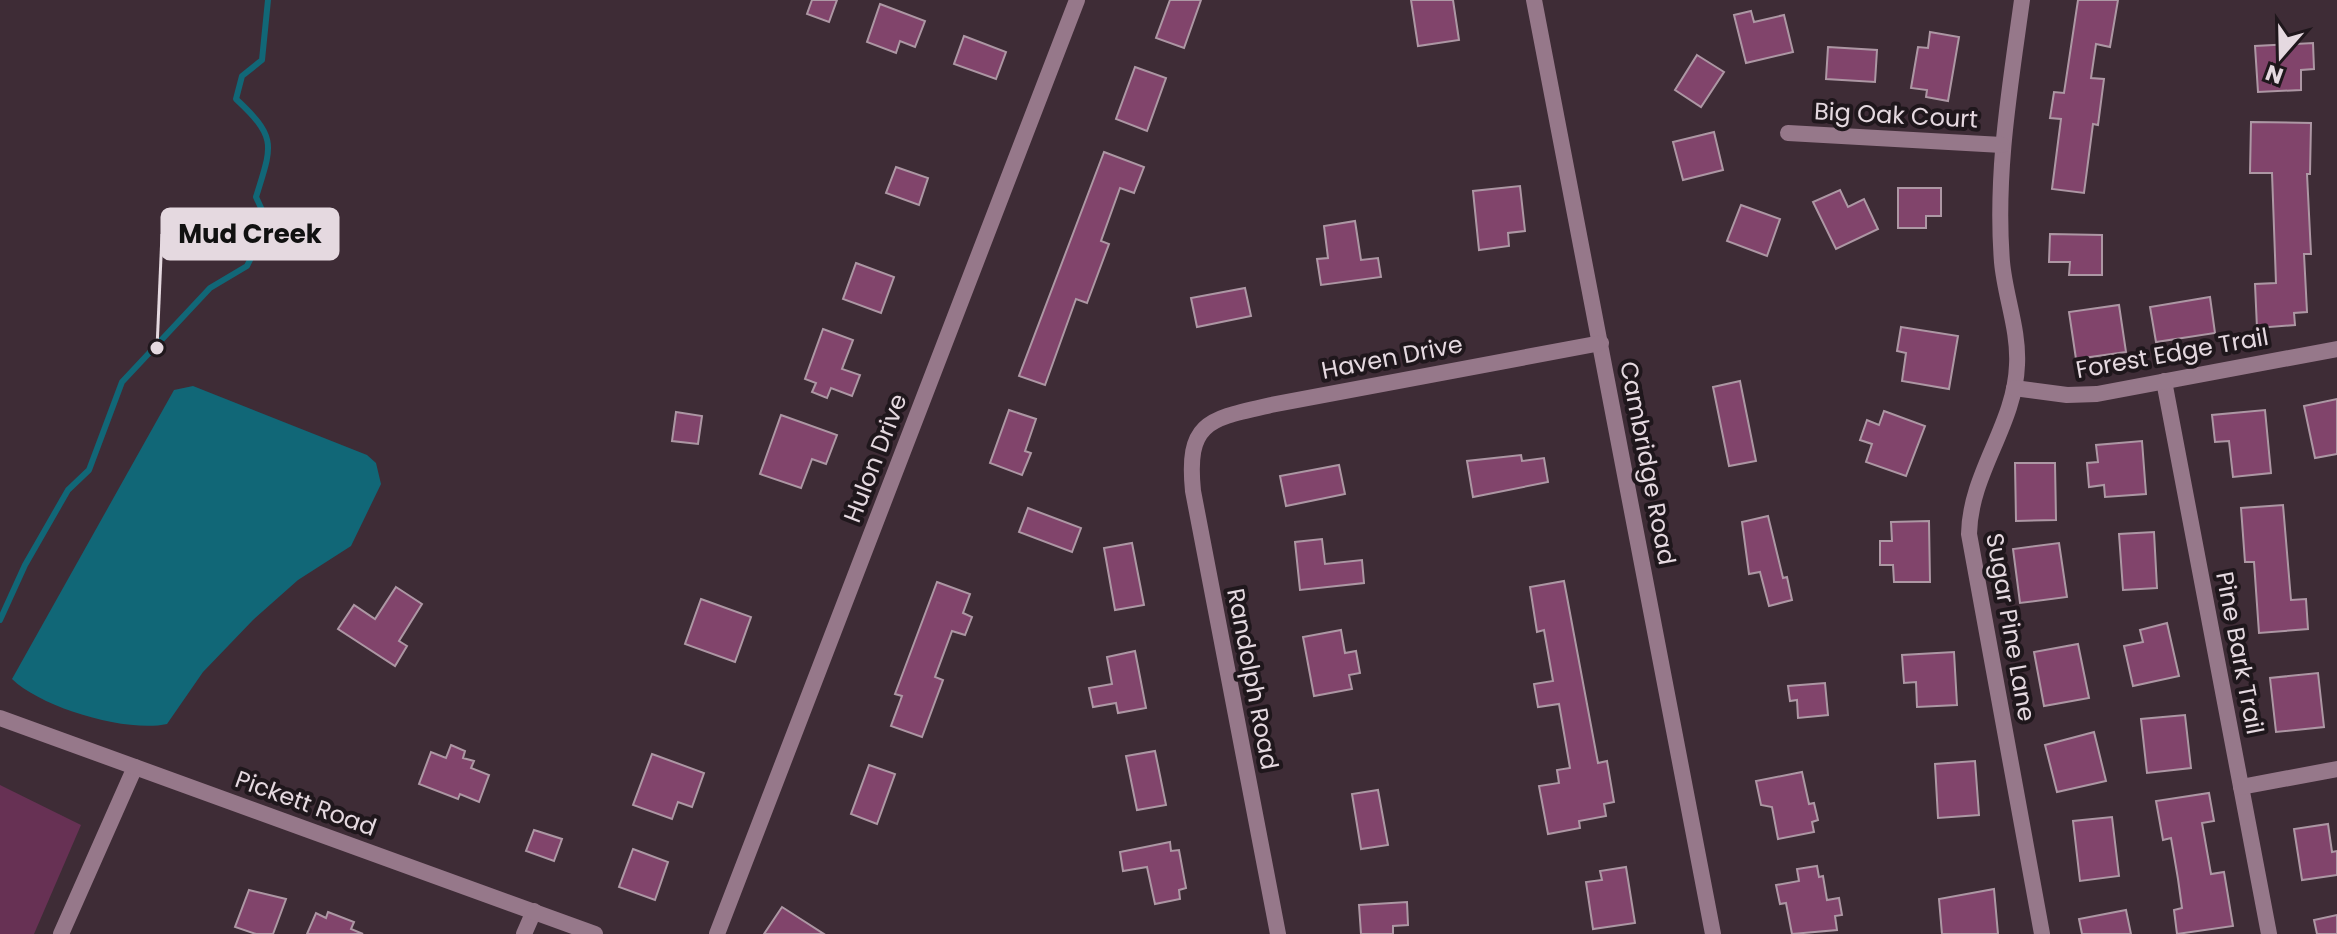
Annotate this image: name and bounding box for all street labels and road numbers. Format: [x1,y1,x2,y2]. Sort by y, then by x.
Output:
street label: Big Oak Court [1813,94,1979,136]
street label: Forest Edge Trail [2073,320,2271,386]
street label: Haven Drive [1319,327,1465,387]
street label: Cambridge Road [1612,358,1684,568]
street label: Hulon Drive [835,389,915,527]
street label: Sugar Pine Lane [1978,530,2044,724]
street label: Pine Bark Trail [2208,569,2272,737]
street label: Randolph Road [1219,586,1287,772]
street label: Pickett Road [231,762,381,844]

